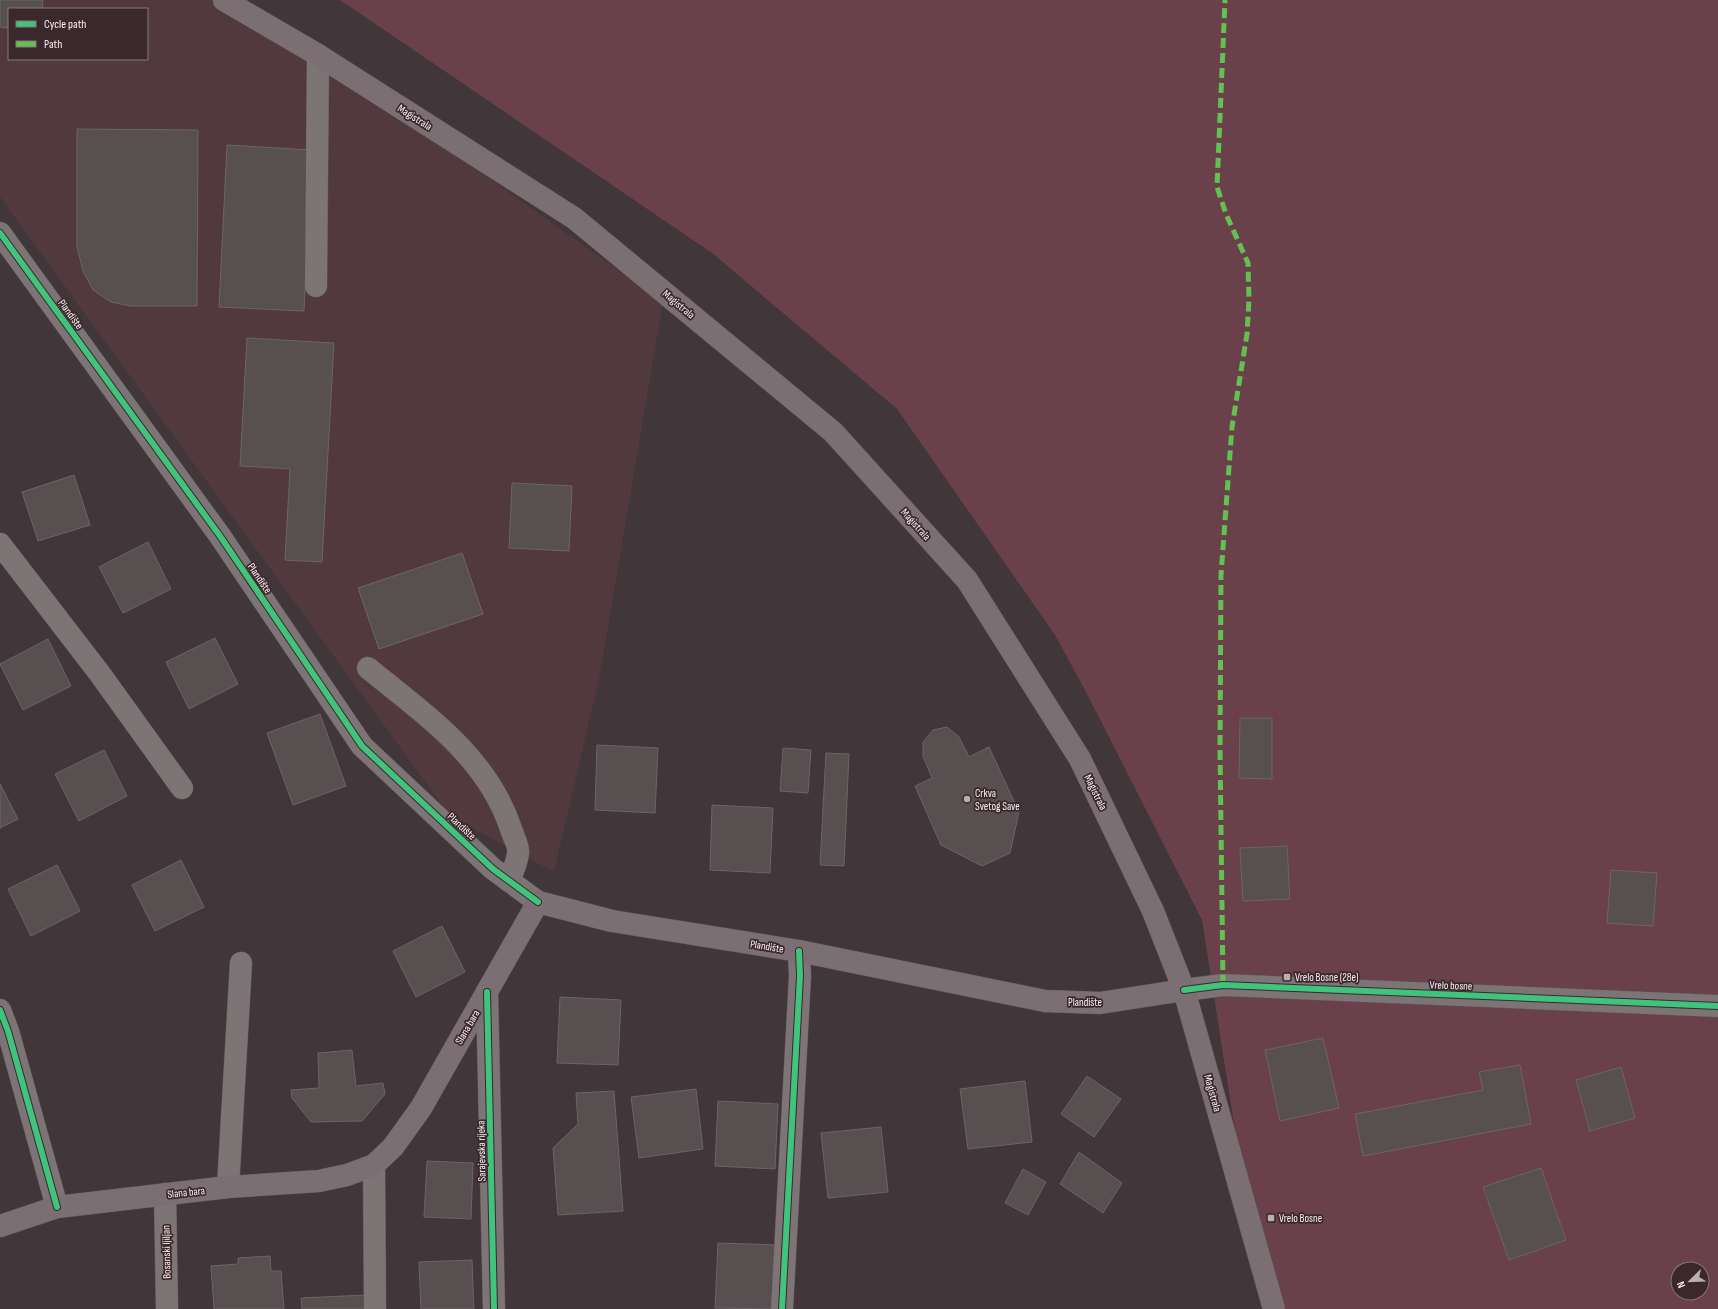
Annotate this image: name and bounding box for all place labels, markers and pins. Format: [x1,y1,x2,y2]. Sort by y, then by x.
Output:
place label: Crkva Svetog Save [975,787,1020,813]
marker: Crkva Svetog Save [962,794,972,804]
place label: Vrelo Bosne (28e) [1295,971,1358,984]
marker: Vrelo Bosne (28e) [1282,972,1292,982]
place label: Vrelo Bosne [1279,1212,1322,1225]
marker: Vrelo Bosne [1266,1213,1276,1223]

